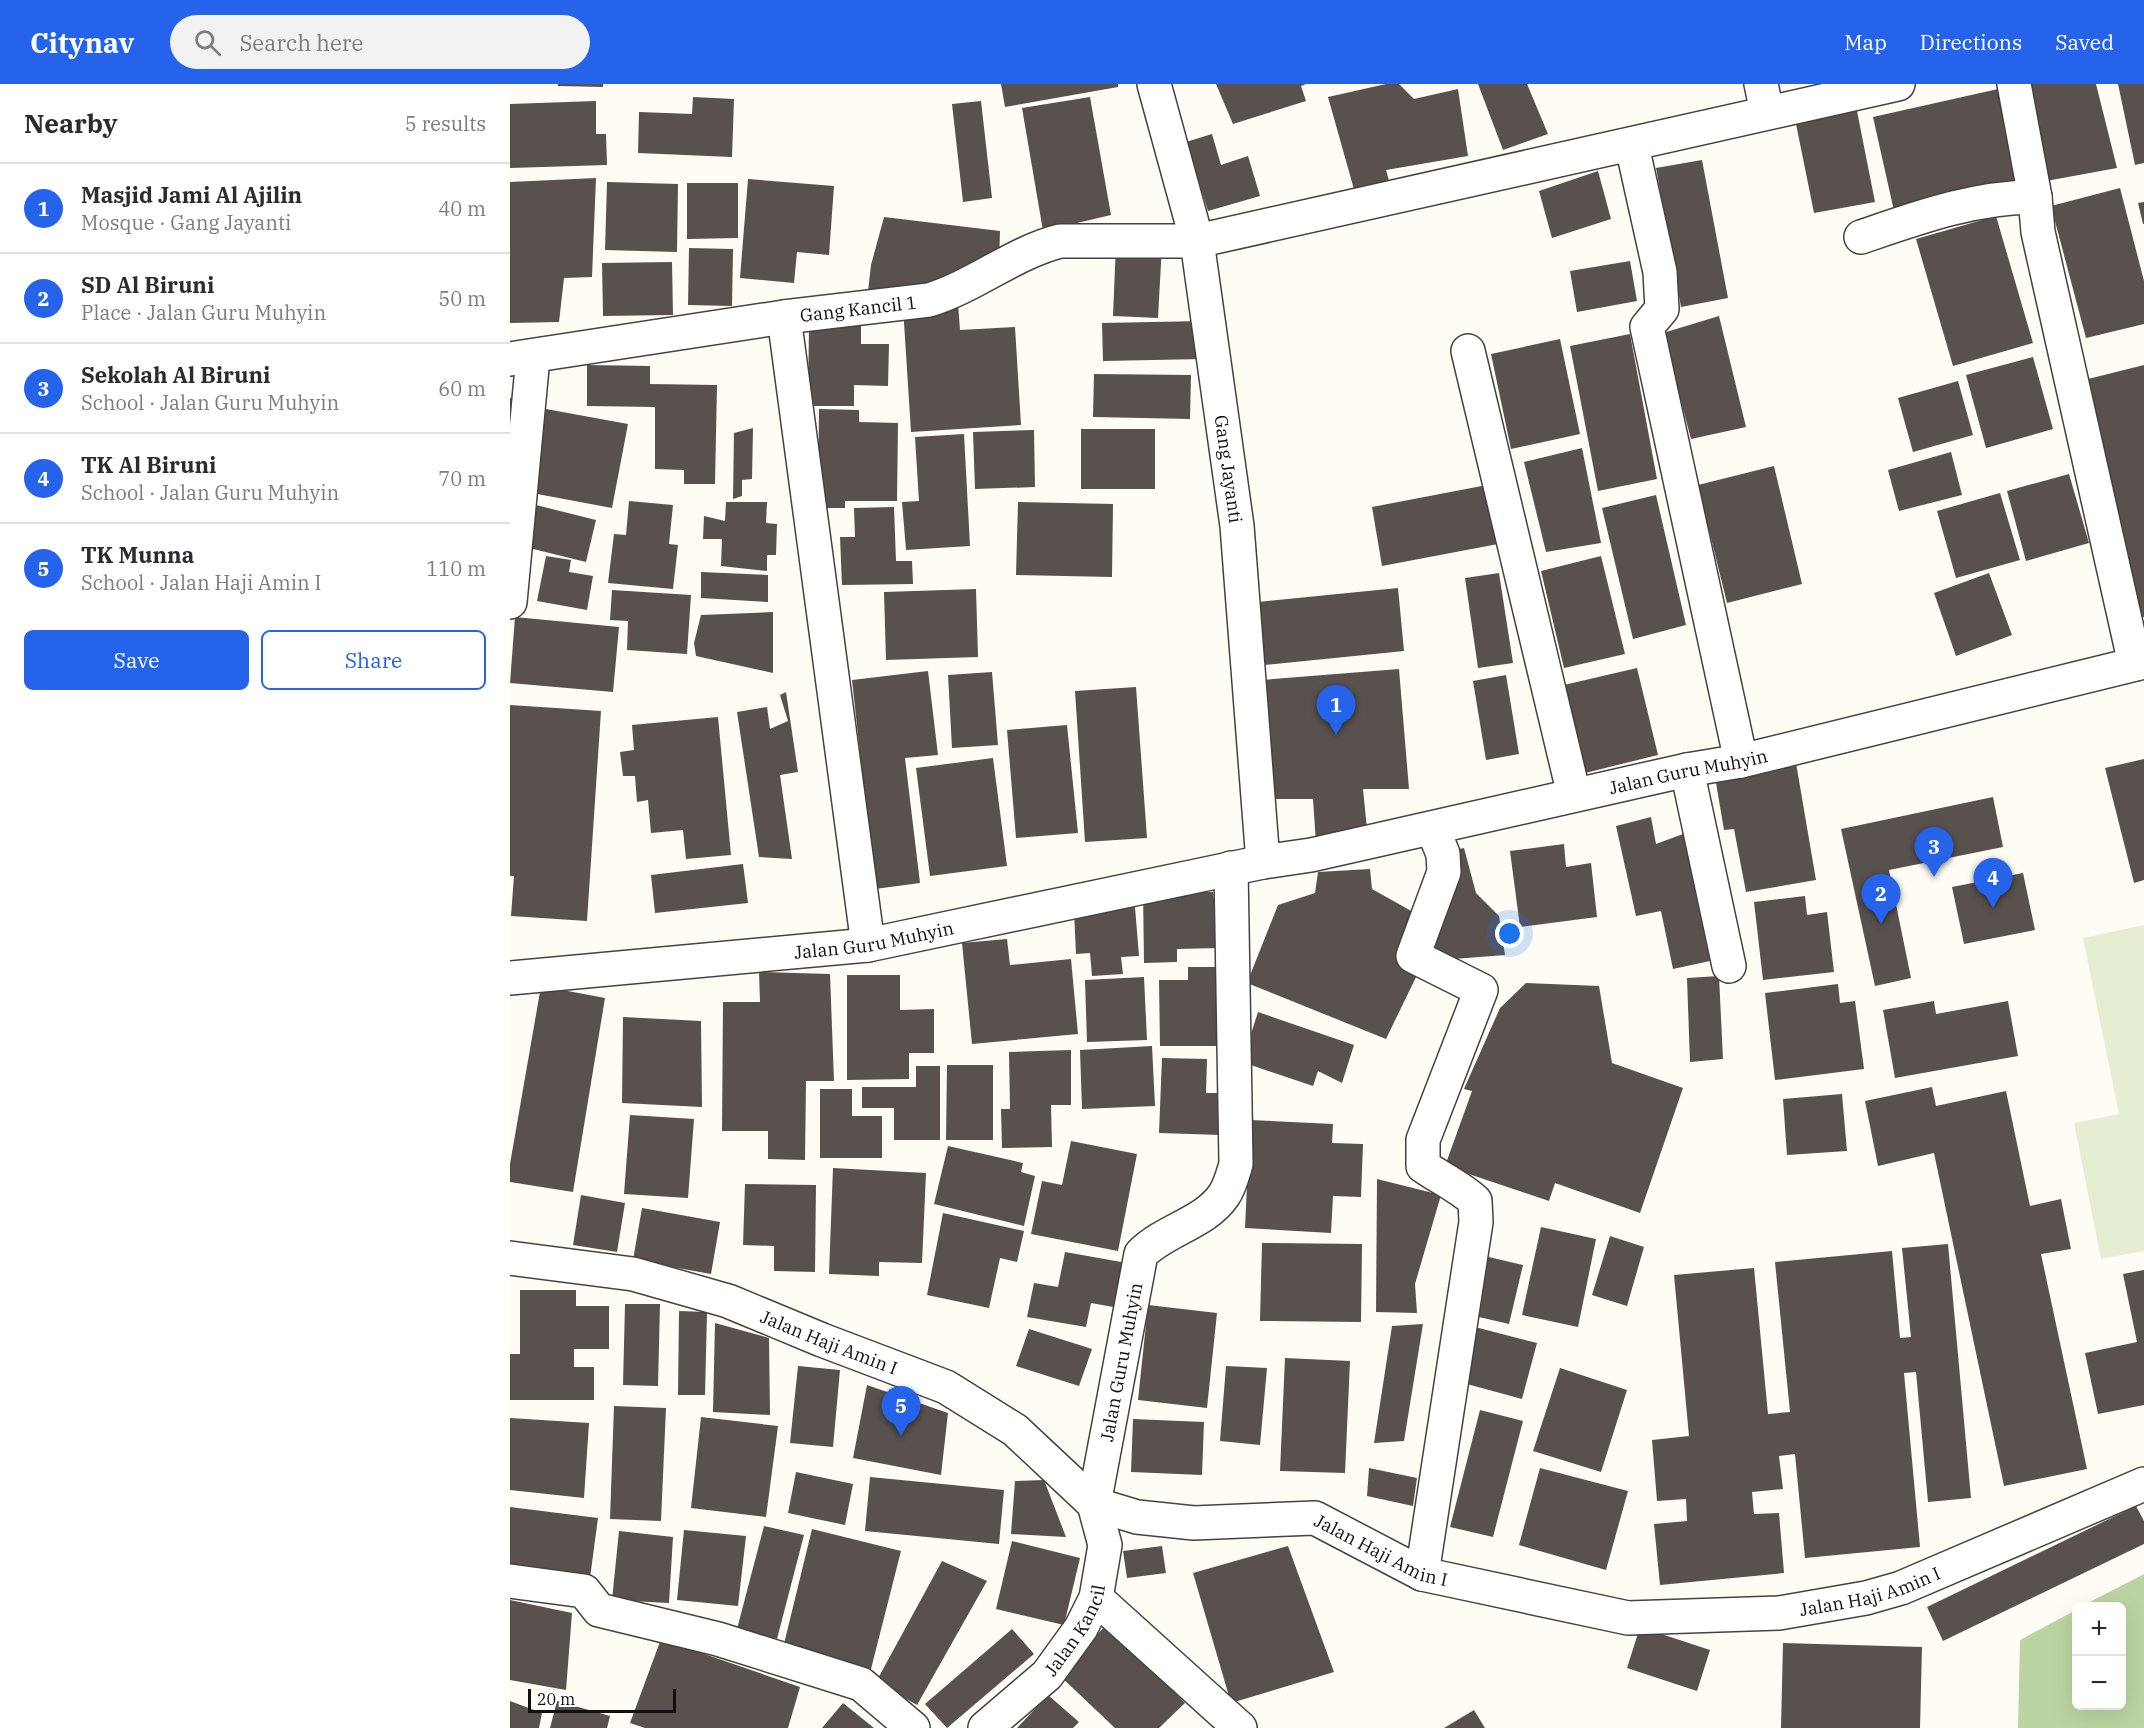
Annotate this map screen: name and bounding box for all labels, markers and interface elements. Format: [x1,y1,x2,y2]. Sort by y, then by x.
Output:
search box [170,15,590,69]
text: Citynav [30,24,134,61]
icon: search [191,26,224,59]
text: Search here [239,28,363,57]
text: Map [1844,28,1887,56]
text: Directions [1920,28,2022,56]
text: Saved [2055,28,2114,56]
text: Nearby [24,106,118,140]
text: 5 results [405,110,486,137]
text: Masjid Jami Al Ajilin [81,180,302,209]
text: 1 [38,195,50,222]
text: 40 m [438,195,486,222]
text: Mosque · Gang Jayanti [81,209,291,236]
text: SD Al Biruni [81,270,214,299]
text: 2 [38,285,50,312]
text: 50 m [438,285,486,312]
street label: Gang Kancil 1 [799,290,918,327]
text: Place · Jalan Guru Muhyin [81,299,326,326]
text: Sekolah Al Biruni [81,360,270,389]
text: 3 [38,375,50,402]
text: 60 m [438,375,486,402]
text: School · Jalan Guru Muhyin [81,389,339,416]
street label: Gang Jayanti [1210,413,1248,525]
text: TK Al Biruni [81,450,216,479]
text: 4 [38,465,50,492]
text: 70 m [438,465,486,492]
text: School · Jalan Guru Muhyin [81,479,339,506]
text: TK Munna [81,540,194,569]
text: 5 [38,555,50,582]
text: 110 m [426,555,486,582]
text: School · Jalan Haji Amin I [81,569,321,596]
button: Save [24,630,249,690]
button: Share [261,630,486,690]
pin: 1 [1316,686,1356,735]
street label: Jalan Guru Muhyin [1607,743,1770,799]
pin: 3 [1914,828,1954,877]
pin: 4 [1974,858,2012,908]
pin: 2 [1862,874,1900,924]
street label: Jalan Guru Muhyin [793,916,956,963]
your location [1495,919,1524,948]
street label: Jalan Guru Muhyin [1095,1280,1147,1443]
street label: Jalan Haji Amin I [757,1304,901,1379]
pin: 5 [882,1386,920,1436]
street label: Jalan Haji Amin I [1311,1508,1450,1591]
street label: Jalan Haji Amin I [1798,1561,1944,1621]
street label: Jalan Kancil [1039,1583,1110,1680]
map controls [2072,1602,2126,1710]
button: + [2072,1602,2126,1656]
button: − [2072,1656,2126,1710]
scale bar [528,1686,676,1714]
text: 20 m [537,1689,575,1709]

